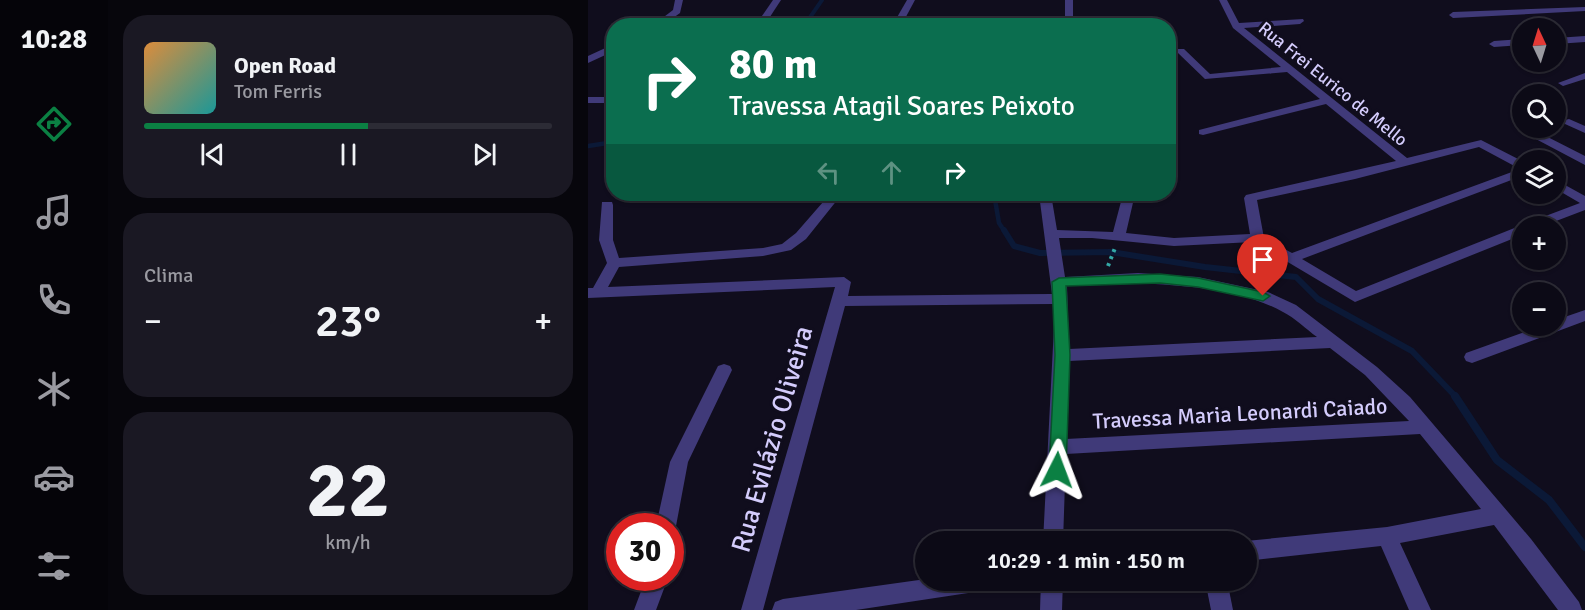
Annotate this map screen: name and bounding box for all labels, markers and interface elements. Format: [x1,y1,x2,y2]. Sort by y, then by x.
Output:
street label: Rua Frei Eurico de Mello [1254,17,1412,151]
north arrow [1512,18,1566,72]
map controls [1512,18,1566,336]
text: 10:28 [21,23,87,56]
text: 80 m [729,39,818,90]
icon: right [630,42,708,120]
text: Open Road [234,52,336,79]
text: Tom Ferris [234,79,322,104]
button: search [1512,84,1566,138]
text: Travessa Atagil Soares Peixoto [729,90,1075,123]
icon: directions [33,103,75,145]
icon: previous [196,138,229,171]
icon: pause [332,138,365,171]
icon: next [468,138,501,171]
button: layers [1512,150,1566,204]
icon: left [812,156,845,189]
icon: ahead [875,156,908,189]
icon: right [938,156,971,189]
icon: music [33,191,75,233]
button: + [1512,216,1566,270]
pin [1237,234,1288,296]
icon: arrive [1246,243,1279,276]
text: Clima [144,263,193,288]
icon: phone [33,279,75,321]
button: − [1512,282,1566,336]
text: 23° [315,294,381,349]
text: − [144,301,162,342]
text: + [534,301,552,342]
street label: Rua Evilázio Oliveira [724,322,821,556]
icon: climate [33,368,75,410]
street label: Travessa Maria Leonardi Caiado [1092,392,1388,435]
position arrow [1025,438,1089,502]
text: 22 [306,443,390,539]
icon: car [33,456,75,498]
speed limit sign: 30 [606,513,684,591]
text: km/h [325,530,371,555]
icon: filters [33,545,75,587]
text: 10:29 · 1 min · 150 m [987,547,1185,574]

